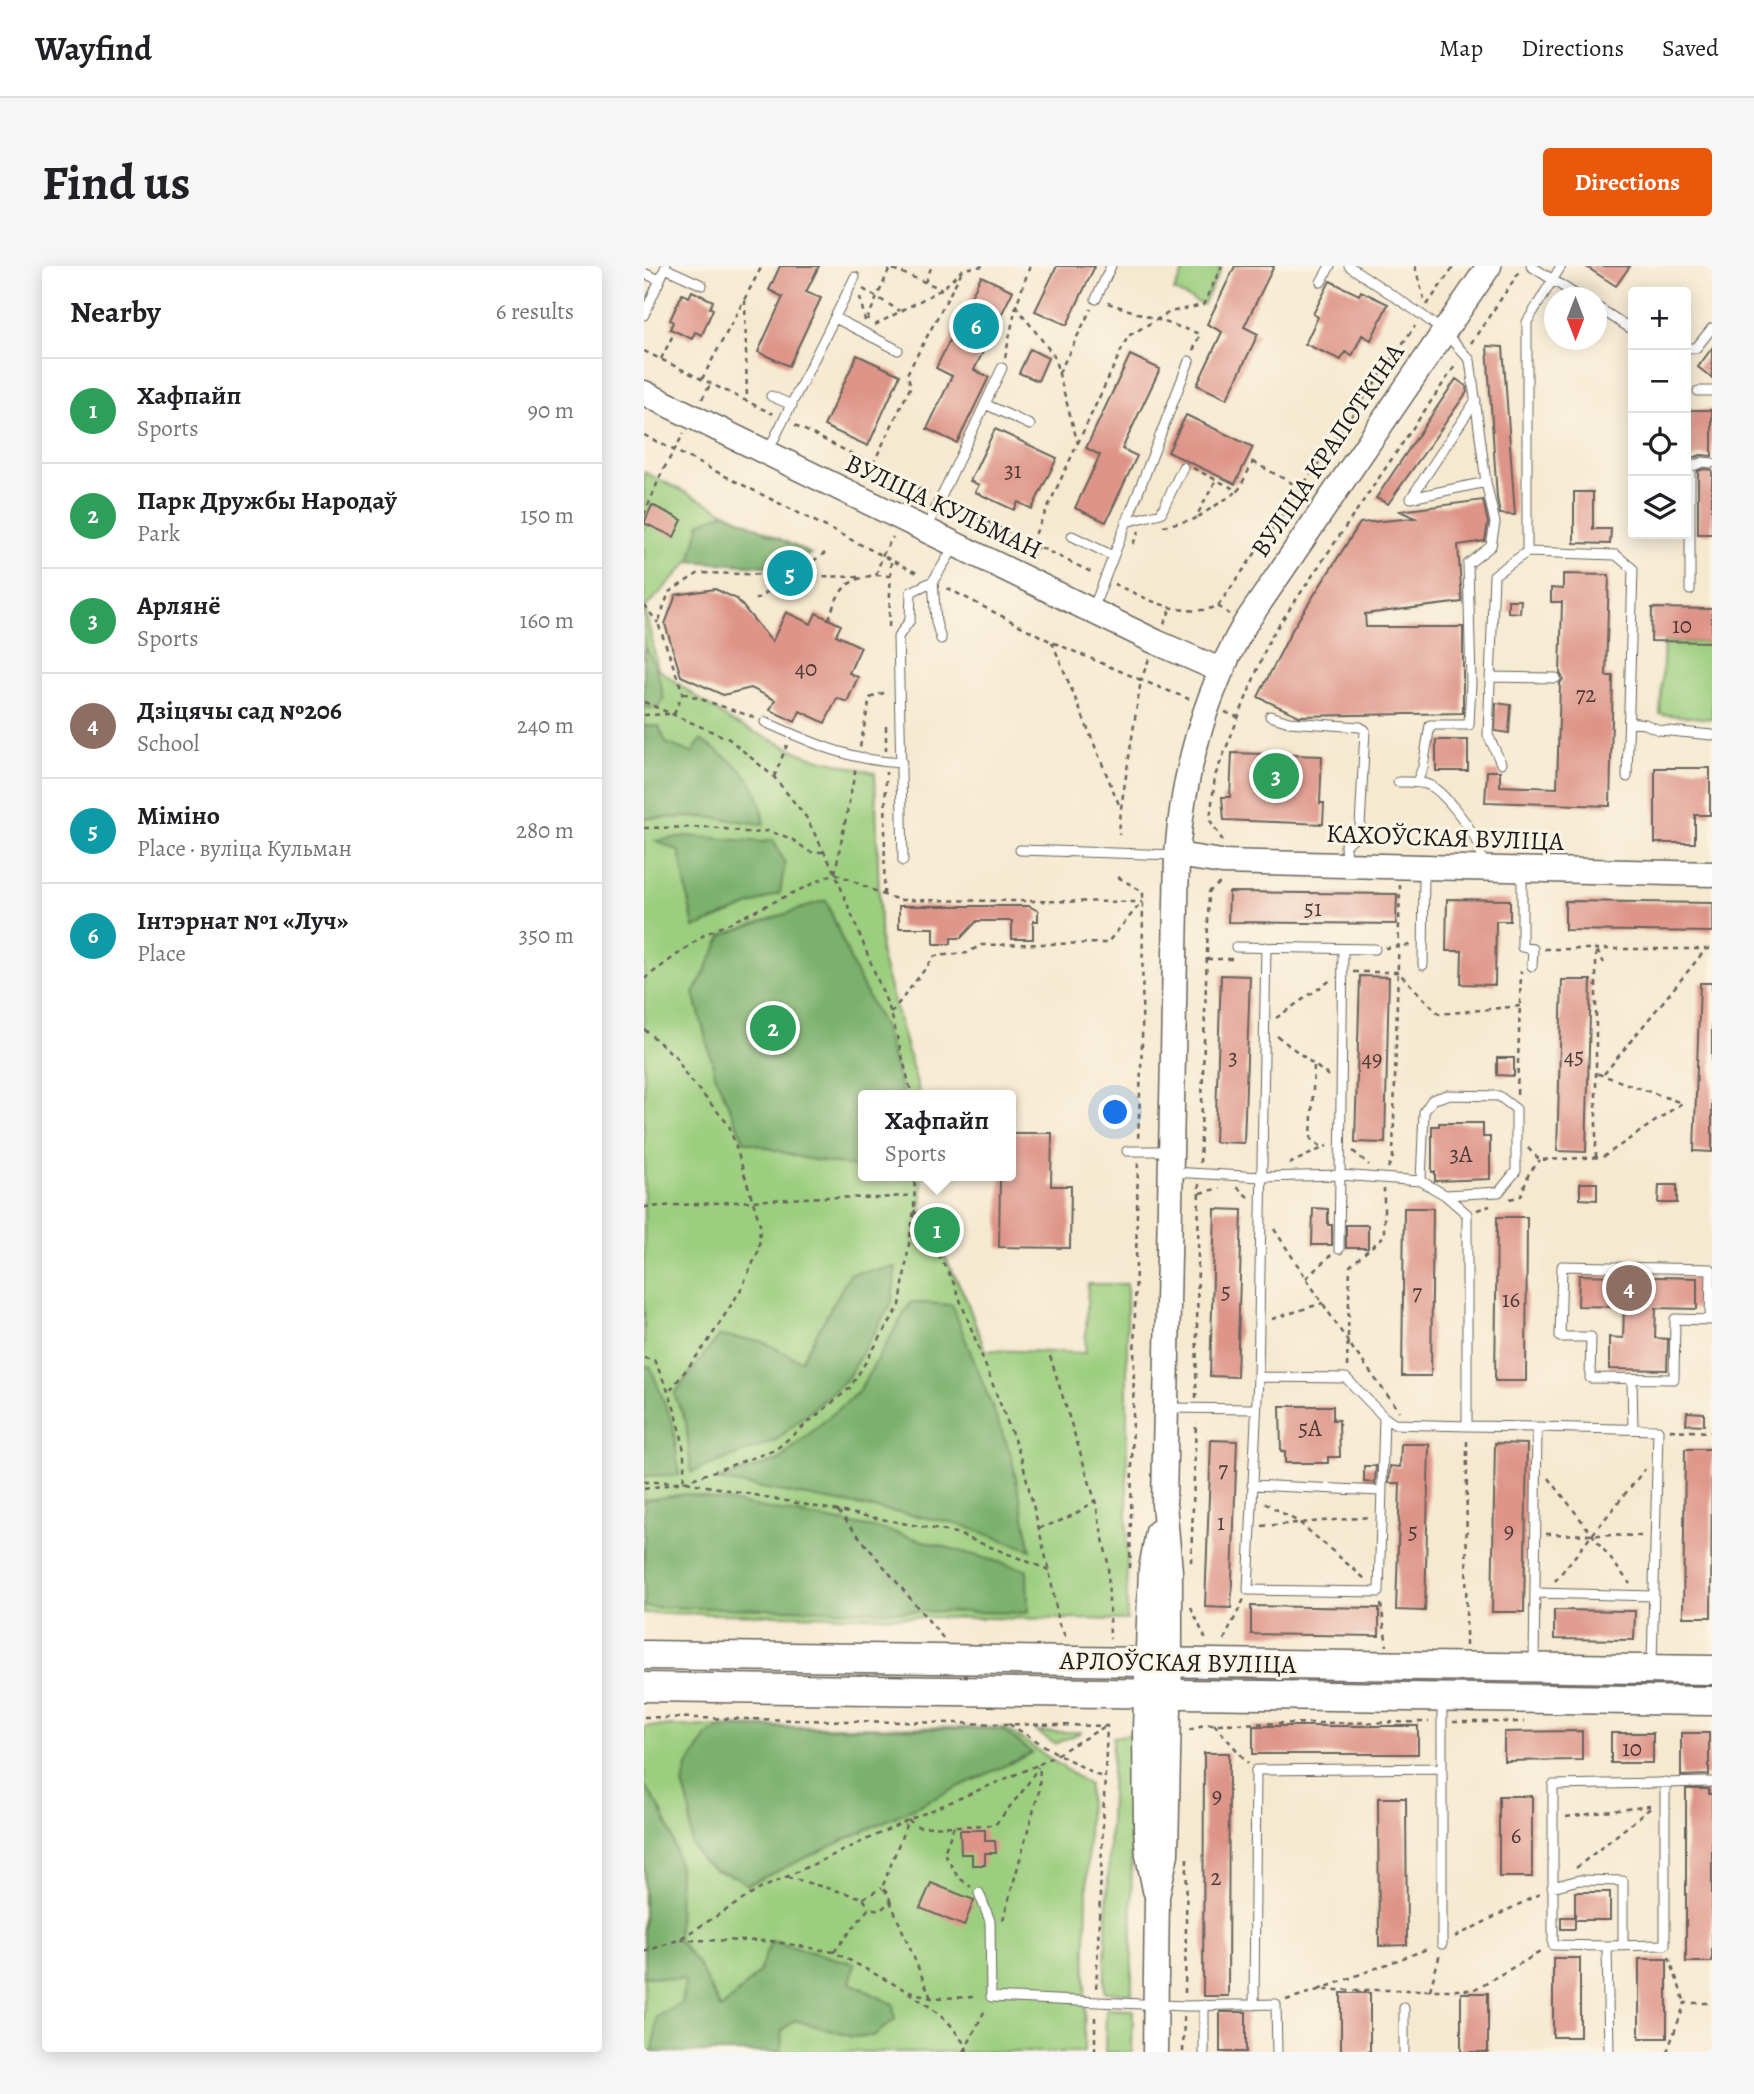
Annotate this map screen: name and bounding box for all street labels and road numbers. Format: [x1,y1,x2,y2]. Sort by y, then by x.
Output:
street label: ВУЛІЦА КРАПОТКІНА [1243,336,1413,564]
street label: ВУЛІЦА КУЛЬМАН [840,446,1048,567]
street label: КАХОЎСКАЯ ВУЛІЦА [1325,816,1565,859]
street label: АРЛОЎСКАЯ ВУЛІЦА [1058,1643,1298,1682]

